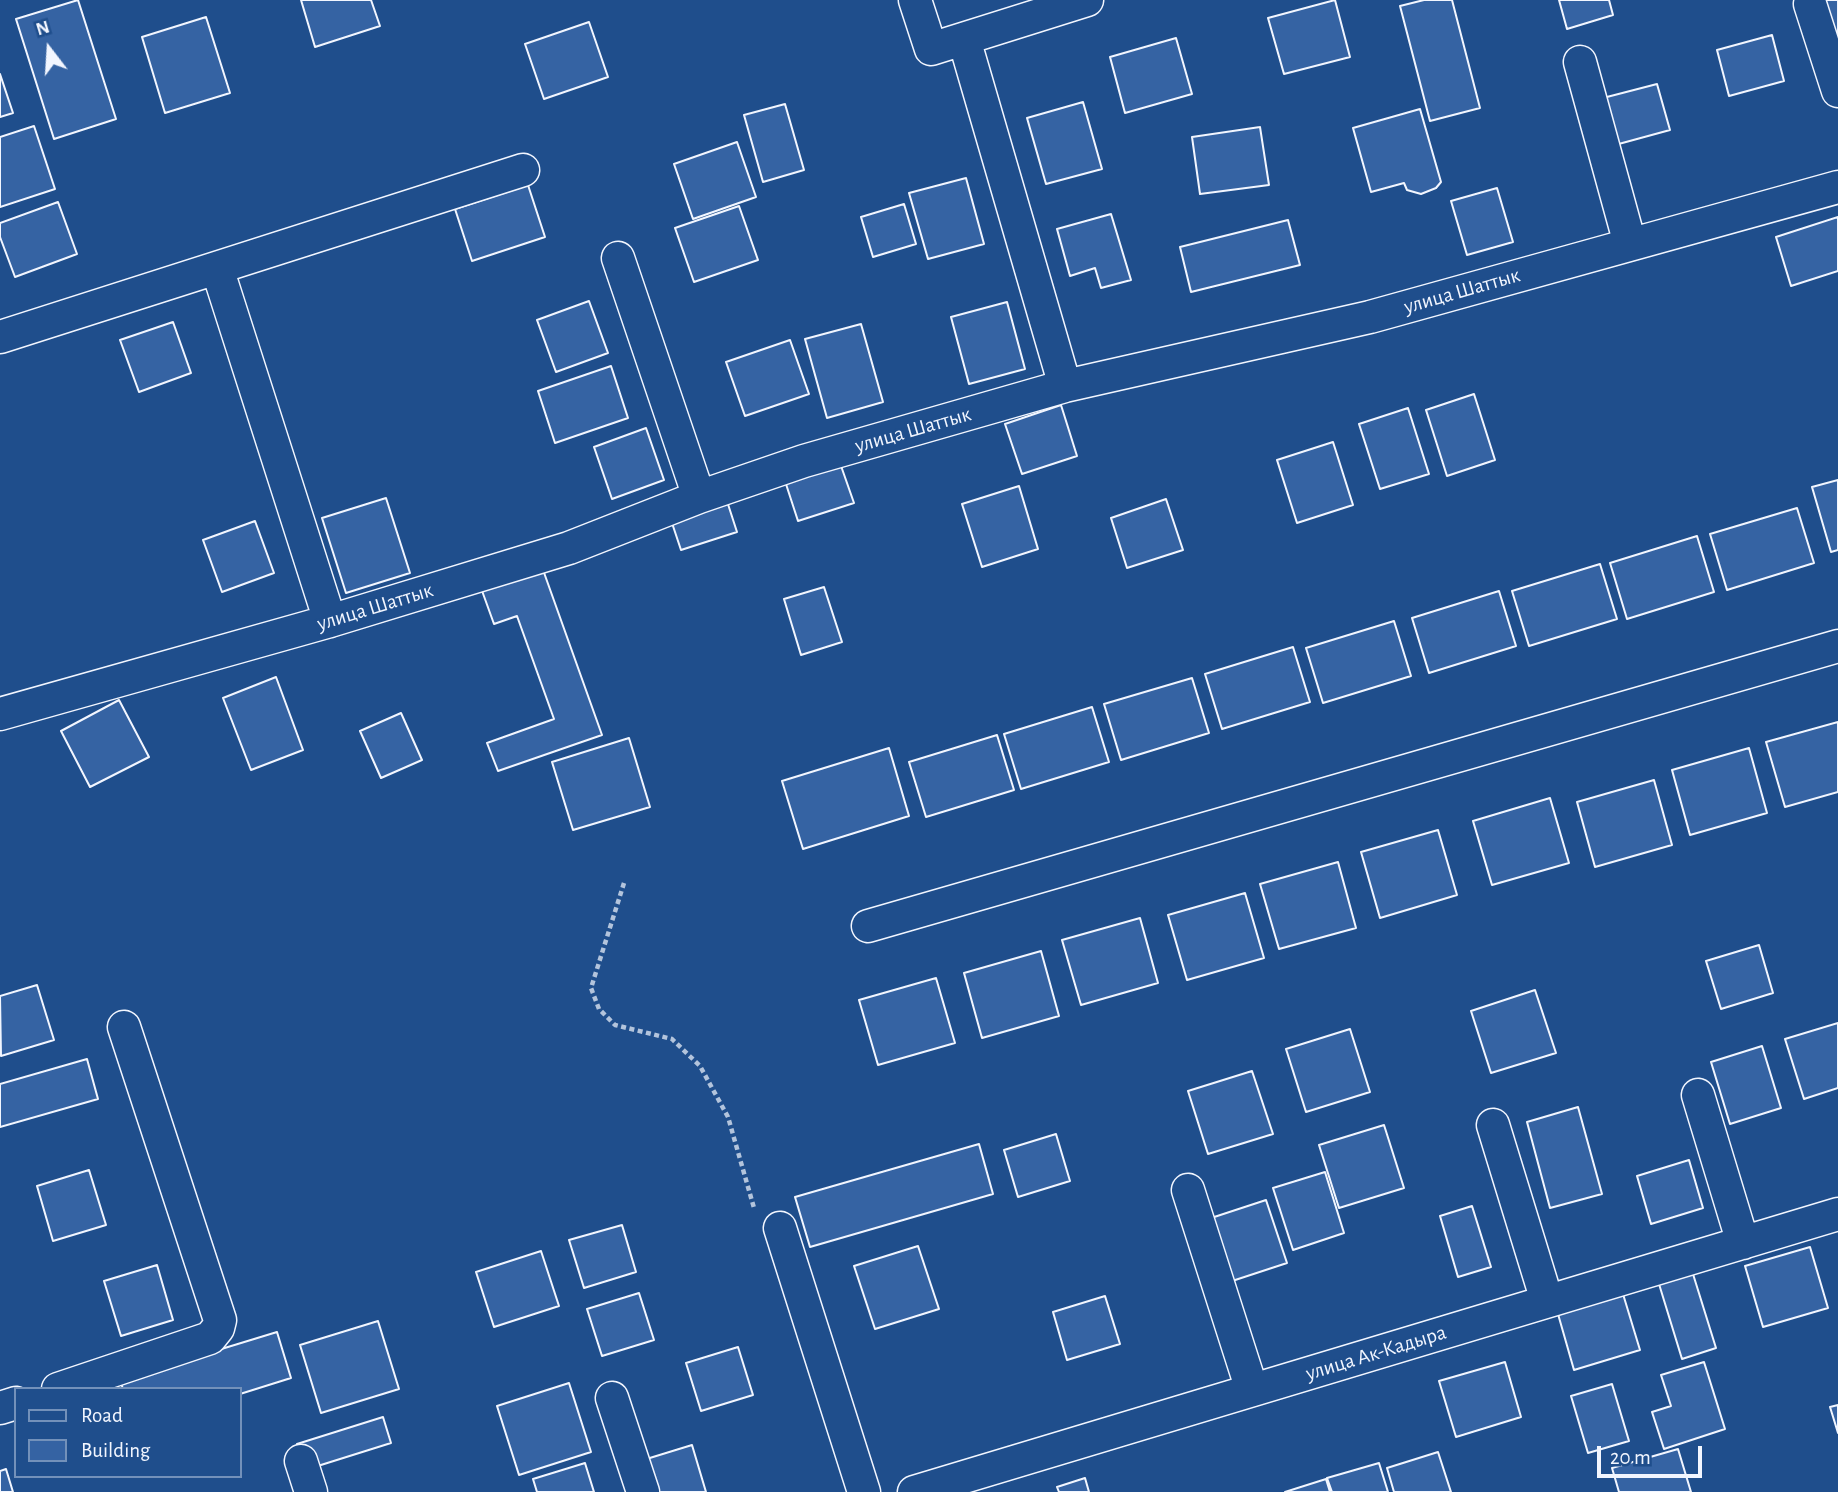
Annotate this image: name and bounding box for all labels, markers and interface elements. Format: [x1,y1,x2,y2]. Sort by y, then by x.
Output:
north arrow [14,14,84,84]
text: N [34,17,52,39]
street label: улица Шаттык [1401,262,1523,320]
street label: улица Шаттык [852,401,974,459]
street label: улица Шаттык [314,577,436,637]
street label: улица Ак-Кадыра [1303,1320,1449,1386]
legend [14,1387,242,1478]
text: Road [81,1405,123,1426]
scale bar [1600,1432,1705,1476]
text: Building [81,1440,150,1461]
text: 20 m [1610,1447,1651,1468]

